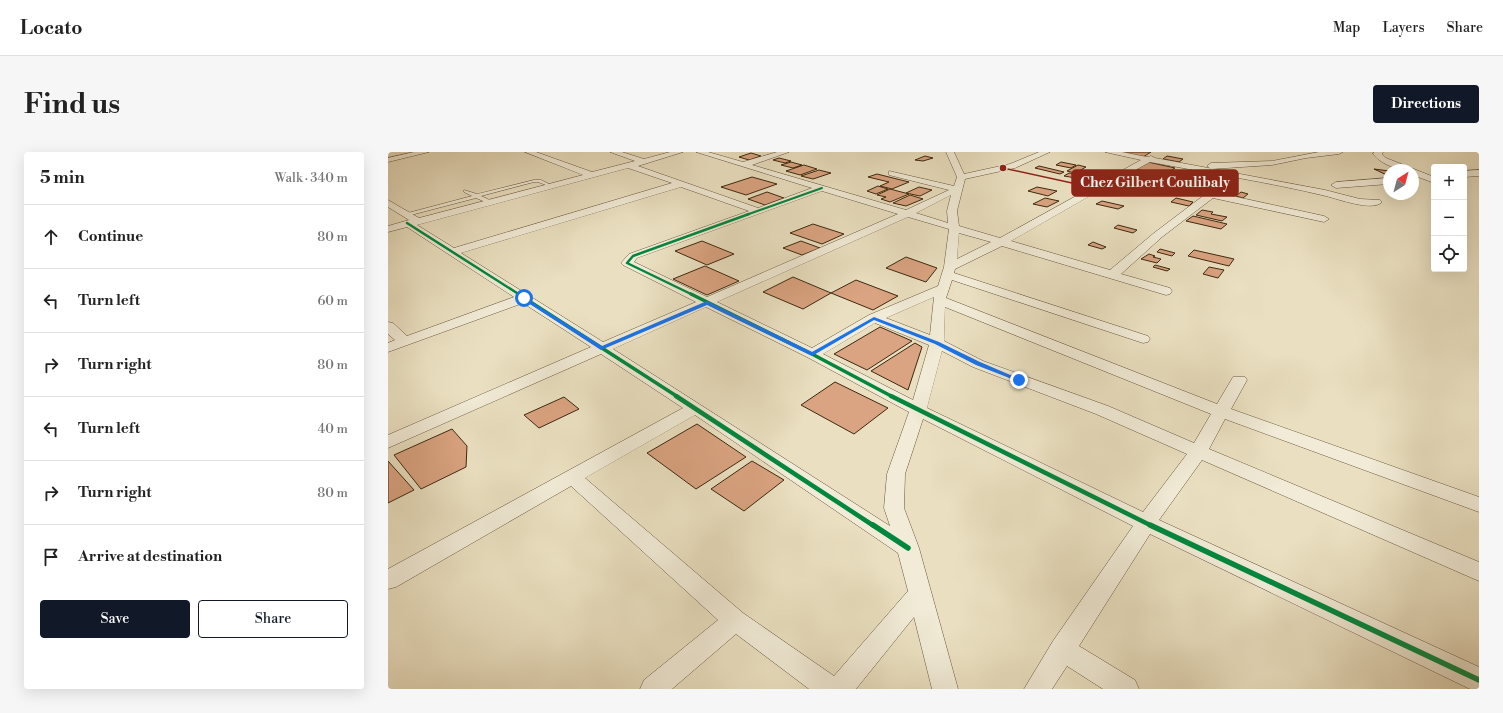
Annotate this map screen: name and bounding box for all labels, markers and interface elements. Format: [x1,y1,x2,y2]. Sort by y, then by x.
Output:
text: Locato [20,16,82,40]
text: Map [1333,19,1360,37]
text: Layers [1382,19,1425,37]
text: Share [1447,19,1483,37]
button: Directions [1373,85,1479,123]
text: Find us [24,87,120,122]
north arrow [1383,164,1419,200]
map controls [1431,164,1467,272]
button: + [1431,164,1467,200]
text: 5 min [40,167,85,189]
text: Walk · 340 m [275,170,348,186]
callout: Chez Gilbert Coulibaly [1072,170,1238,196]
text: Chez Gilbert Coulibaly [1080,174,1231,192]
button: − [1431,200,1467,236]
icon: ahead [40,226,62,248]
text: Continue [78,227,143,246]
text: 80 m [317,229,348,245]
button: locate [1431,236,1467,272]
route start [515,289,533,307]
icon: left [40,290,62,312]
text: Turn left [78,291,140,310]
text: 60 m [317,293,348,309]
icon: right [40,354,62,376]
text: Turn right [78,355,152,374]
text: 80 m [317,357,348,373]
route end [1010,371,1028,389]
icon: left [40,418,62,440]
text: Turn left [78,419,140,438]
text: 40 m [318,421,348,437]
icon: right [40,482,62,504]
text: Turn right [78,483,152,502]
text: 80 m [317,485,348,501]
icon: arrive [40,546,62,568]
text: Arrive at destination [78,547,222,566]
button: Save [40,600,190,638]
button: Share [198,600,348,638]

